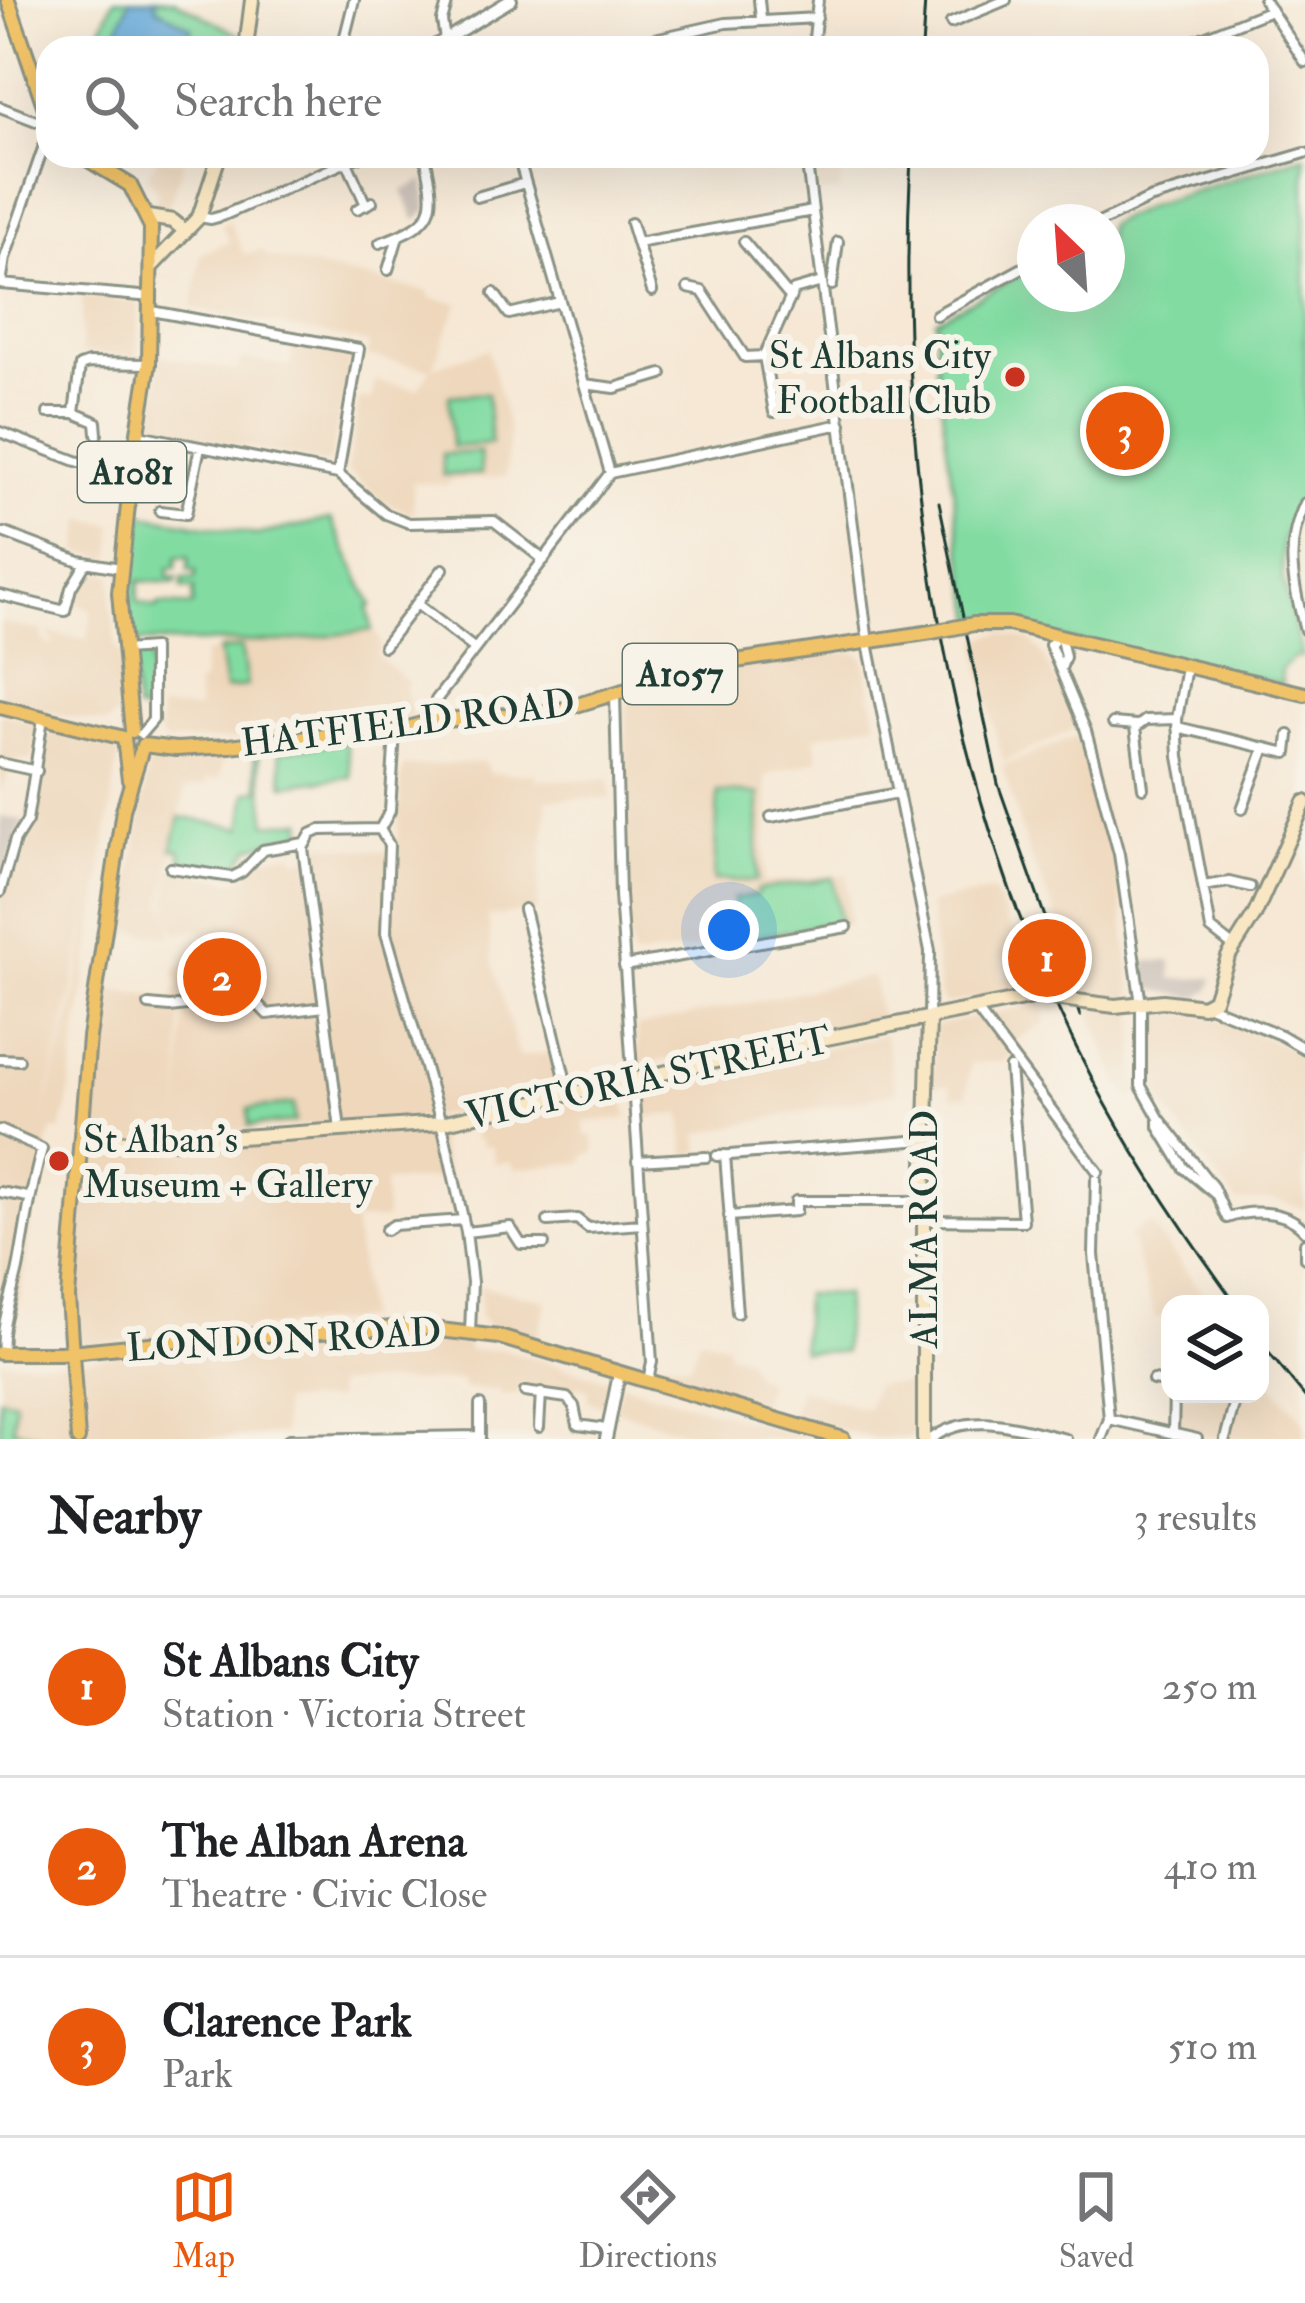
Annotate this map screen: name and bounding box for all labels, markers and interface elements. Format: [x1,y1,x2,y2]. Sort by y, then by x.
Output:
search box [36,36,1269,168]
icon: search [78,69,144,135]
text: Search here [174,74,382,130]
north arrow [1017,204,1125,312]
place label: St Albans City Football Club [769,331,992,425]
marker: St Albans City Football Club [1002,364,1028,390]
pin: 3 [1086,386,1164,476]
road number: A1081 [78,442,186,502]
road number: A1057 [623,644,737,704]
street label: HATFIELD ROAD [238,678,578,768]
your location [699,900,759,960]
pin: 1 [1008,913,1086,1003]
pin: 2 [183,932,261,1022]
street label: VICTORIA STREET [461,1015,835,1141]
street label: ALMA ROAD [900,1110,949,1349]
place label: St Alban's Museum + Gallery [83,1115,373,1209]
marker: St Alban's Museum + Gallery [46,1148,72,1174]
map controls [1161,1295,1269,1403]
button: layers [1161,1295,1269,1403]
street label: LONDON ROAD [125,1307,443,1373]
text: Nearby [48,1485,201,1549]
text: 3 results [1134,1493,1257,1542]
text: St Albans City [162,1634,418,1690]
text: 1 [80,1662,94,1711]
text: 250 m [1162,1662,1257,1711]
text: Station · Victoria Street [162,1690,526,1739]
text: The Alban Arena [162,1814,466,1870]
text: 2 [77,1842,97,1891]
text: 410 m [1164,1842,1257,1891]
text: Theatre · Civic Close [162,1870,487,1919]
text: Clarence Park [162,1994,412,2050]
text: 3 [80,2022,94,2071]
text: 510 m [1168,2022,1257,2071]
text: Park [162,2050,233,2099]
tab: Map [171,2164,237,2277]
tab: Directions [579,2164,717,2277]
tab: Saved [1059,2164,1134,2277]

